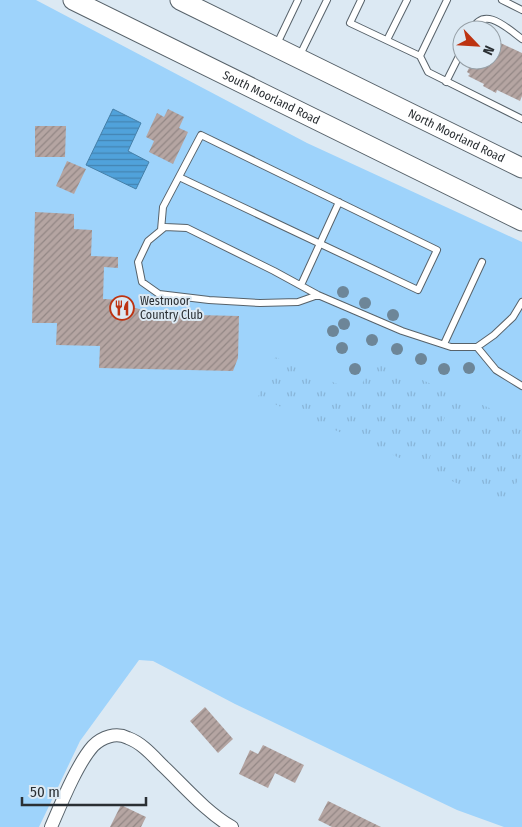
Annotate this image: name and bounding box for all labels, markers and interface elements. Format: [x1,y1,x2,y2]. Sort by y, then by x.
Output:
north arrow [452,20,502,70]
text: N [479,43,498,58]
street label: South Moorland Road [220,68,322,127]
street label: North Moorland Road [406,106,507,165]
place label: Westmoor Country Club [140,294,203,322]
restaurant icon: Westmoor Country Club [109,295,135,321]
scale bar [22,774,146,806]
text: 50 m [30,783,60,801]

